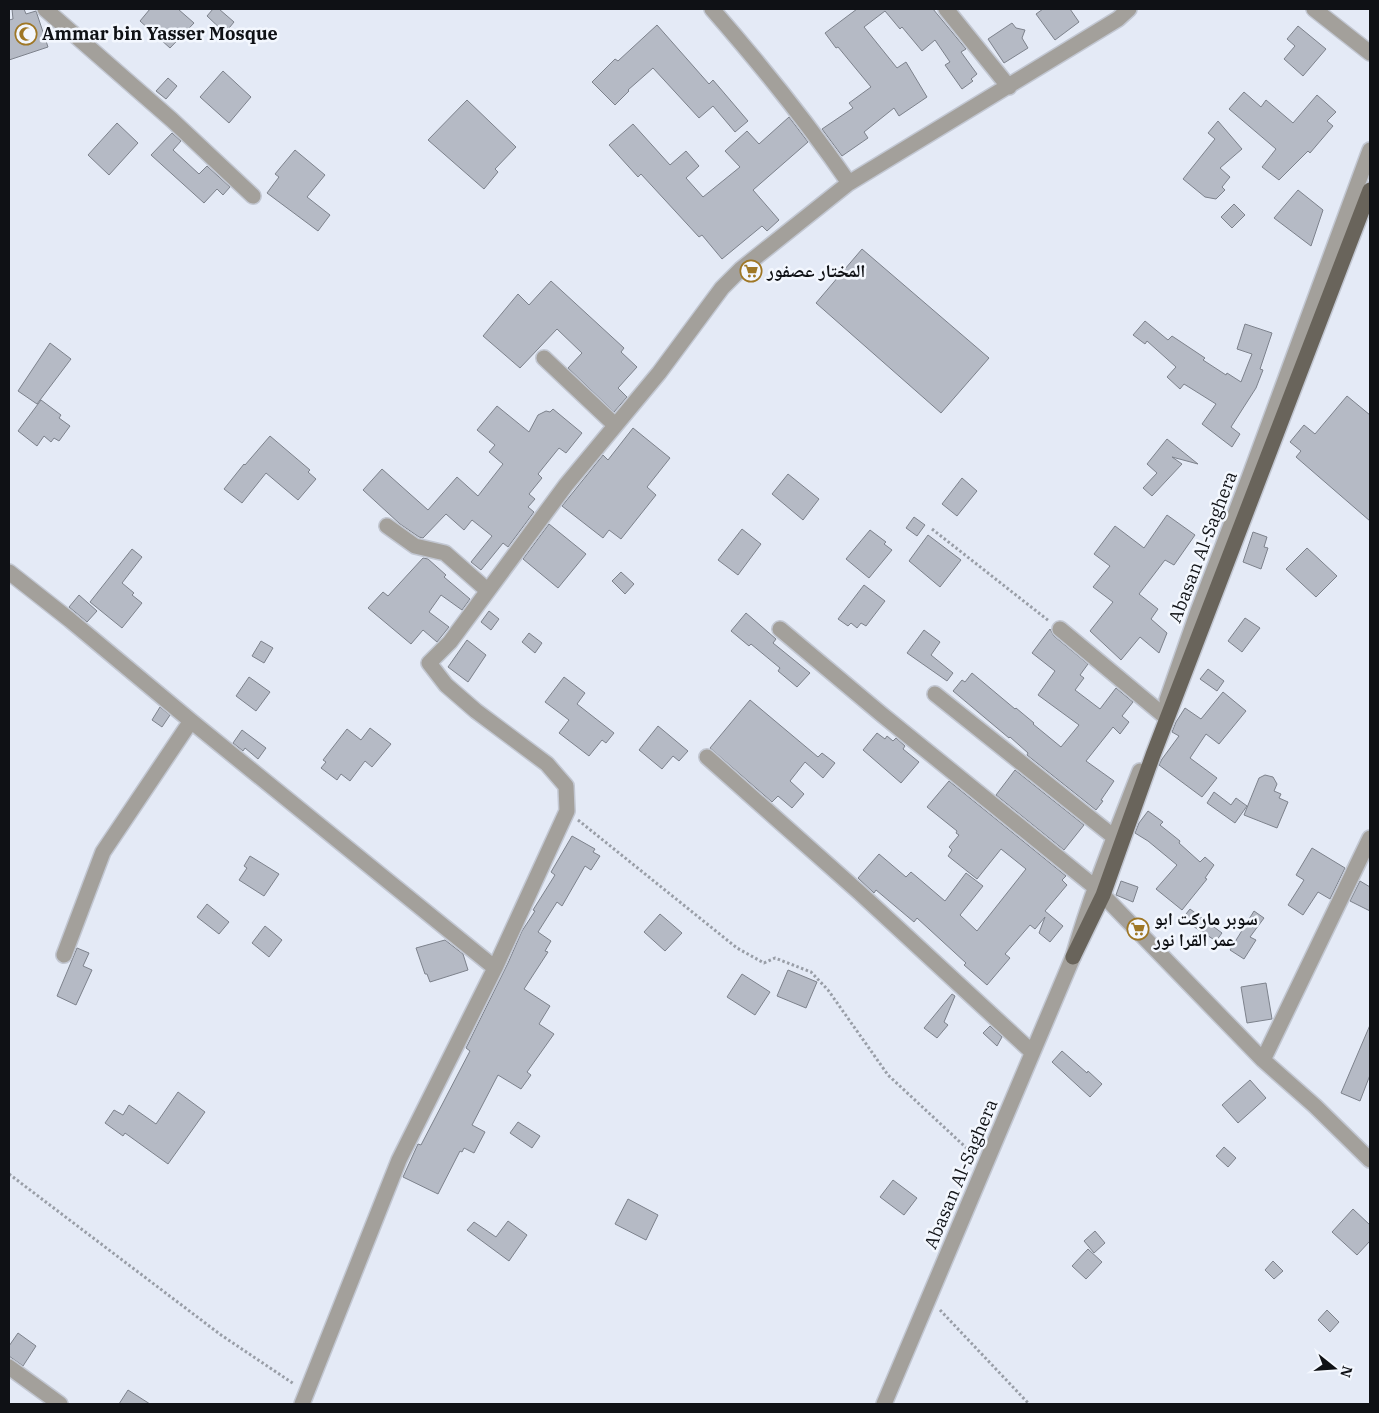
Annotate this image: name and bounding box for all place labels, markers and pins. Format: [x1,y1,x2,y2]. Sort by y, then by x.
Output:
mosque icon: Ammar bin Yasser Mosque [14,22,38,46]
place label: Ammar bin Yasser Mosque [42,22,278,45]
supermarket icon: المختار عصفور [739,259,763,283]
place label: المختار عصفور [766,259,865,282]
place label: سوبر ماركت ابو عمر القرا نور [1153,907,1258,951]
supermarket icon: سوبر ماركت ابو عمر القرا نور [1126,917,1150,941]

